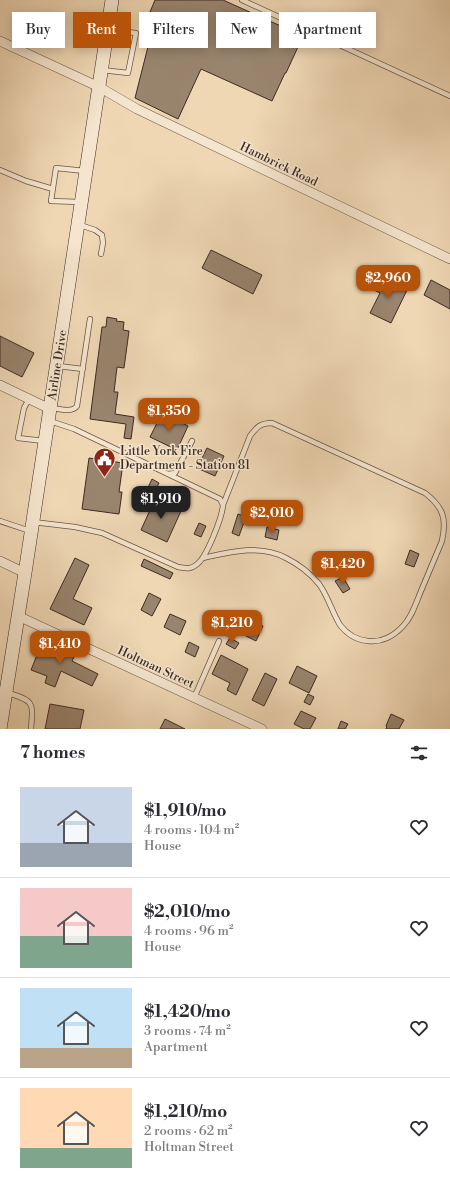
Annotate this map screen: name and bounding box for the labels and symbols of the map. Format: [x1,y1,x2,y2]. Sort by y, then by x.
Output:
street label: Hambrick Road [237,139,320,190]
pin: $2,960 [355,265,421,299]
street label: Airline Drive [44,329,70,402]
pin: $1,350 [136,398,202,432]
place label: Little York Fire Department - Station 81 [120,444,251,473]
public building icon: Little York Fire Department - Station 81 [91,445,117,478]
pin: $1,910 [128,486,194,520]
pin: $2,010 [239,500,305,534]
pin: $1,420 [310,551,376,585]
pin: $1,210 [199,610,265,644]
pin: $1,410 [27,631,93,665]
street label: Holtman Street [115,643,197,692]

